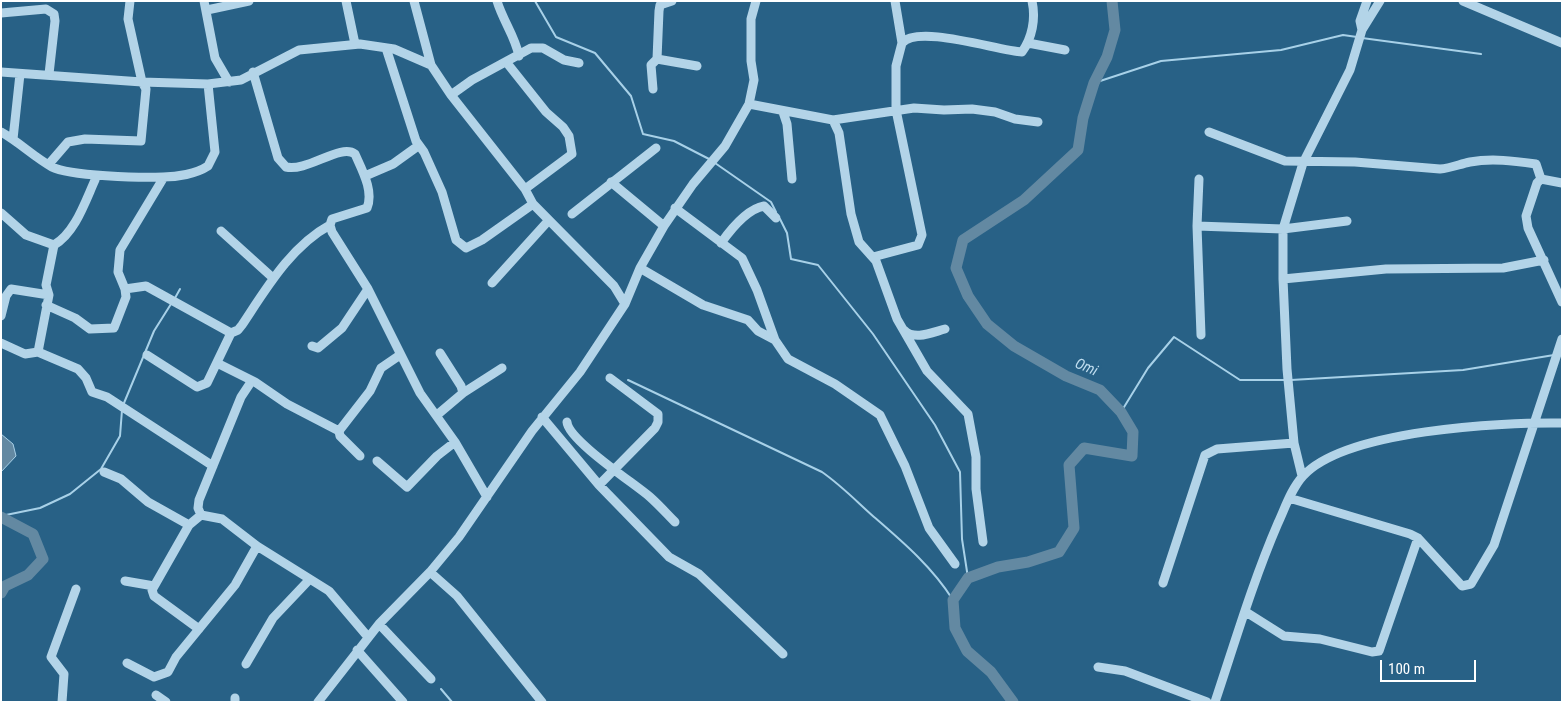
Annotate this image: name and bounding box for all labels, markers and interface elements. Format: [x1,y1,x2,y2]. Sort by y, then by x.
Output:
water label: Omi [1072,355,1100,381]
scale bar [1383,650,1479,682]
text: 100 m [1388,660,1425,678]

